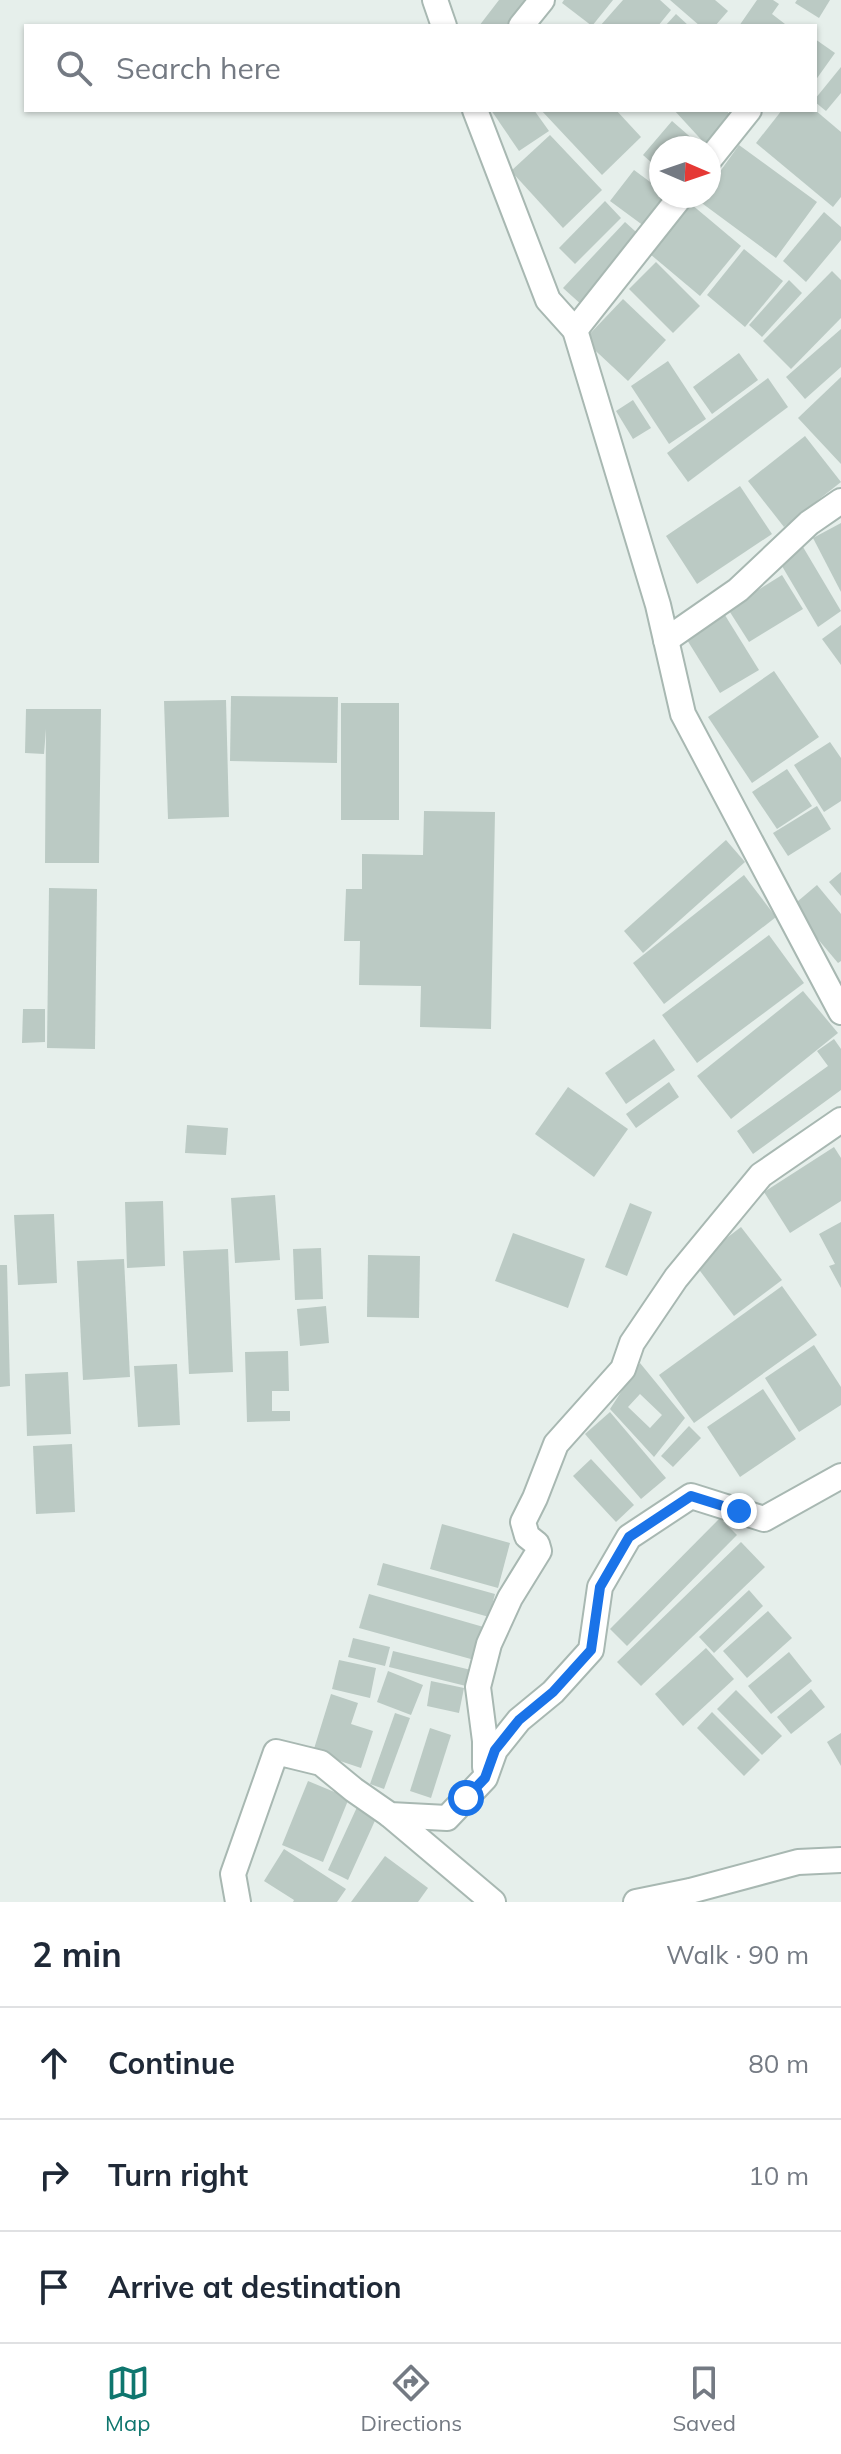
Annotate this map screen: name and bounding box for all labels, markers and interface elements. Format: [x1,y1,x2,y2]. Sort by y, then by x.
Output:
search box [24,24,817,112]
icon: search [52,46,96,90]
text: Search here [116,49,281,87]
north arrow [649,136,721,208]
route end [721,1493,757,1529]
route start [448,1780,484,1816]
text: 2 min [32,1933,122,1976]
text: Walk · 90 m [666,1938,809,1971]
icon: ahead [32,2041,76,2085]
text: Continue [108,2044,235,2082]
text: 80 m [748,2047,809,2080]
icon: right [32,2153,76,2197]
text: Turn right [108,2156,248,2194]
text: 10 m [748,2159,809,2192]
icon: arrive [32,2265,76,2309]
text: Arrive at destination [108,2268,402,2306]
tab: Map [105,2361,150,2437]
tab: Directions [361,2361,462,2437]
tab: Saved [672,2361,736,2437]

